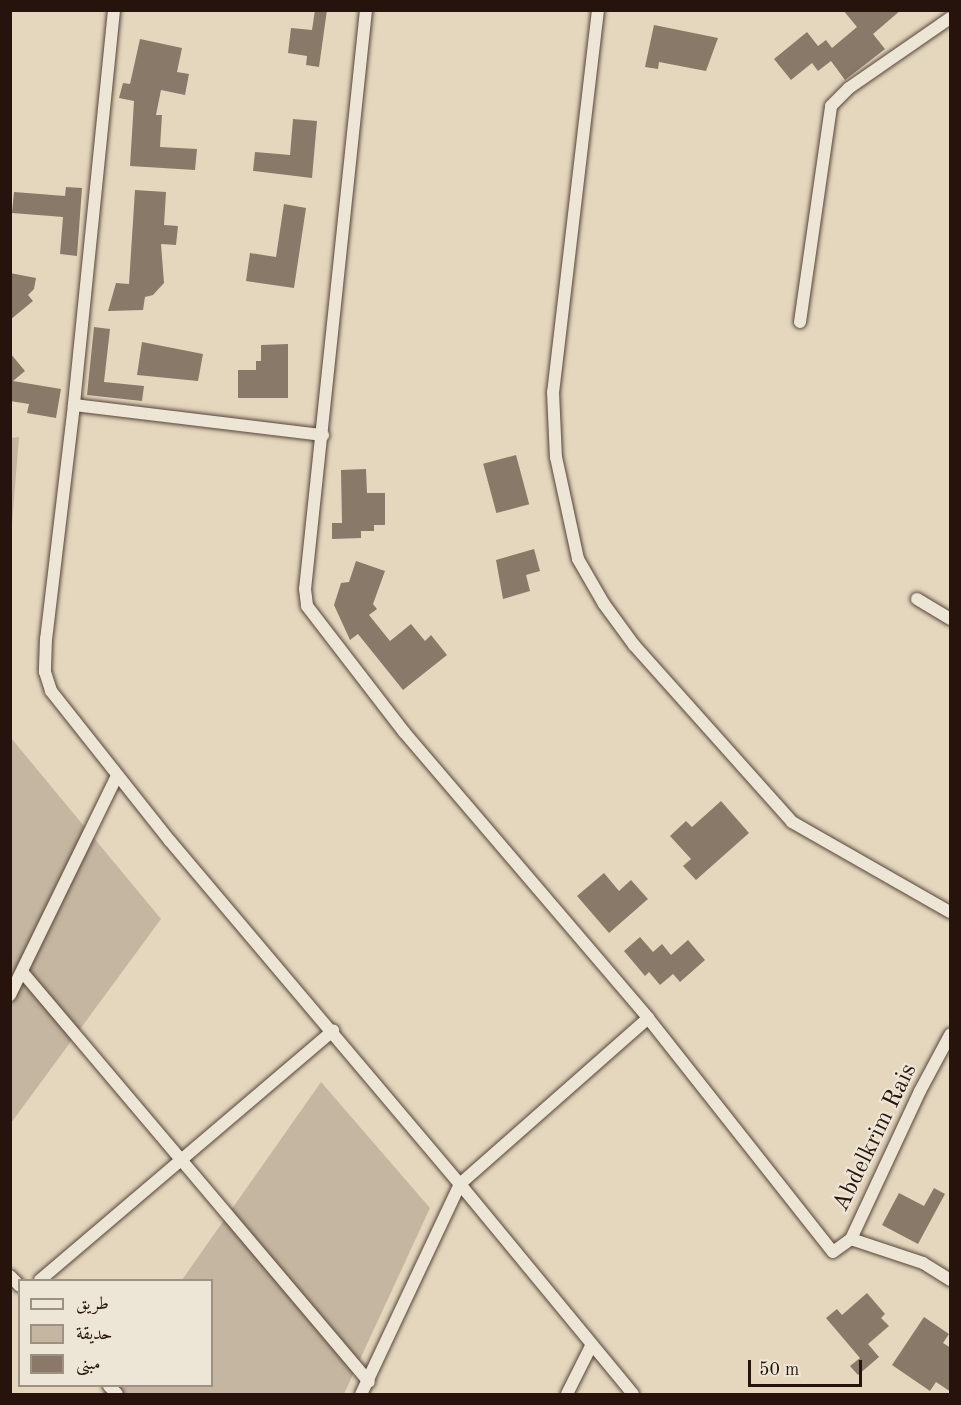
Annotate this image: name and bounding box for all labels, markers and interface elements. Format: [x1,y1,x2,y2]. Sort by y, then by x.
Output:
street label: Abdelkrim Rais [828,1059,924,1217]
legend [18,1279,213,1387]
text: طريق [76,1295,109,1313]
text: حديقة [76,1325,112,1343]
scale bar [751,1348,865,1386]
text: مبنى [76,1355,101,1373]
text: 50 m [759,1361,799,1379]

